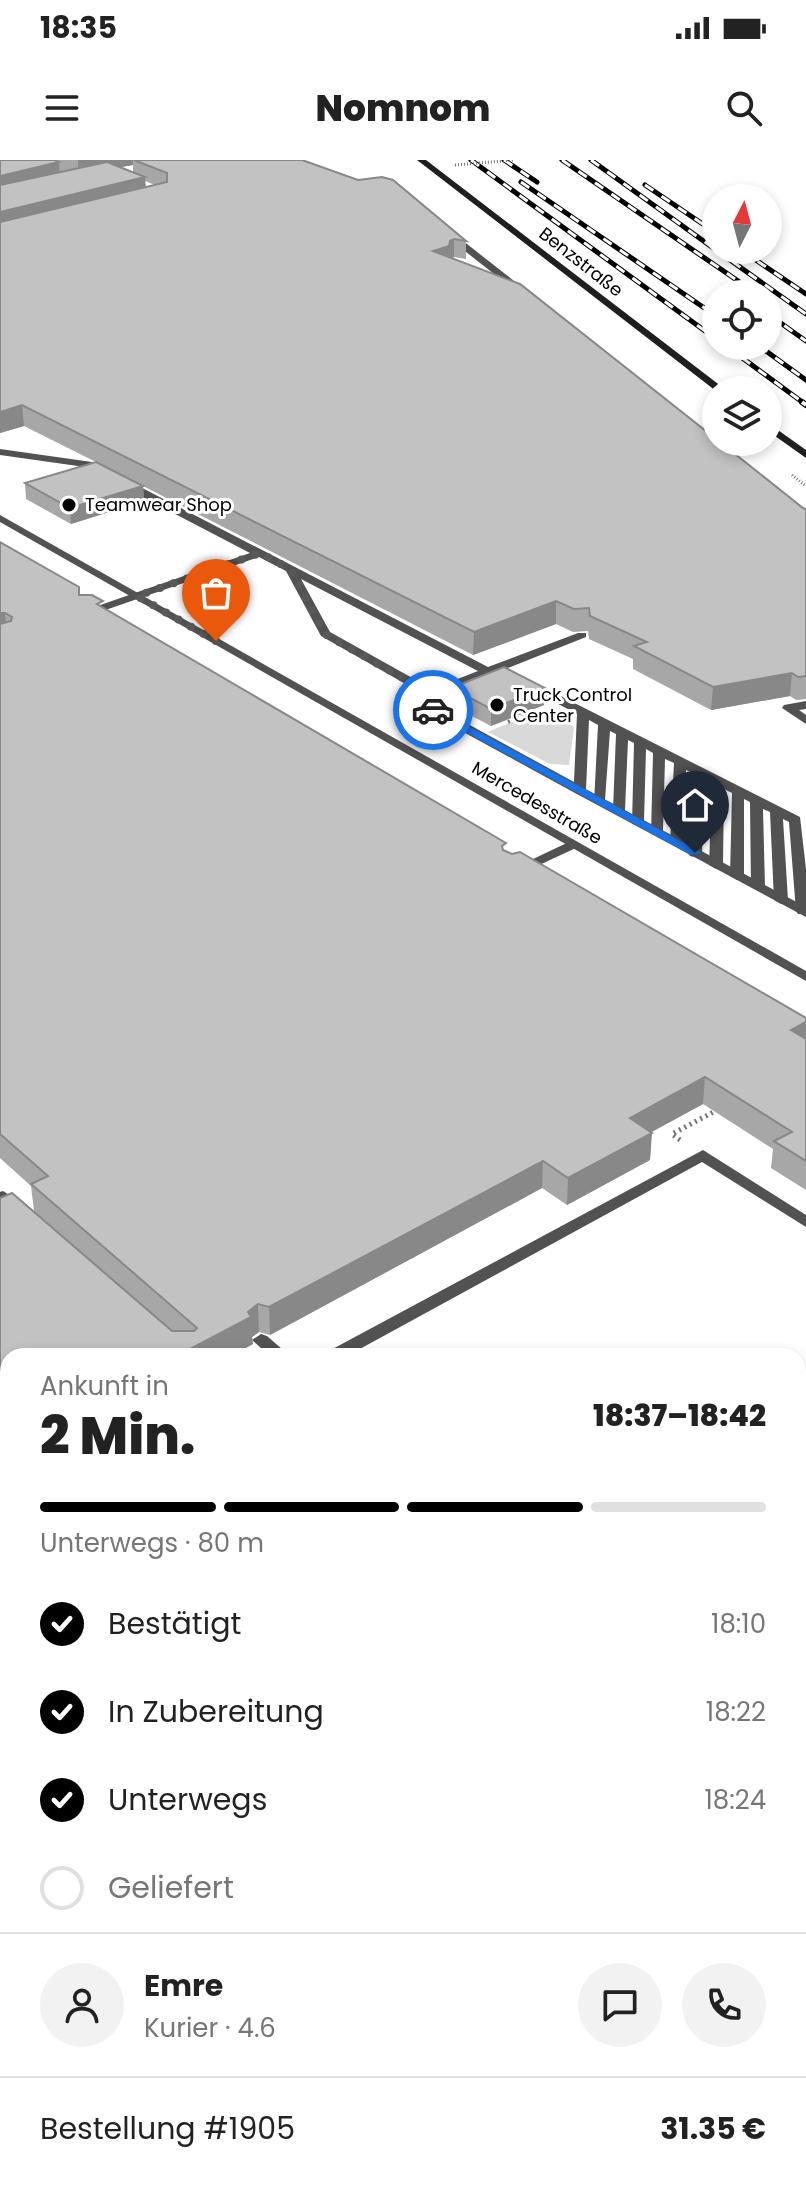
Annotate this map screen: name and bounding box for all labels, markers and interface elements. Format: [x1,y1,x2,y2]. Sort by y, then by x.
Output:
text: 18:35 [40,6,117,49]
text: Nomnom [316,83,490,134]
icon: menu [40,86,84,130]
icon: search [722,86,766,130]
north arrow [702,184,782,264]
map controls [702,184,782,456]
street label: Benzstraße [534,221,628,302]
button: locate [702,280,782,360]
button: layers [702,376,782,456]
place label: Teamwear Shop [85,492,232,517]
marker: Teamwear Shop [60,496,78,514]
pin [182,559,250,641]
icon: bag [194,571,238,615]
courier [393,670,473,750]
place label: Truck Control Center [513,682,632,728]
icon: car [411,688,455,732]
marker: Truck Control Center [488,696,506,714]
street label: Mercedesstraße [468,755,607,850]
pin [661,771,729,853]
icon: home [673,783,717,827]
text: Ankunft in [40,1368,169,1404]
text: 18:37–18:42 [593,1394,766,1437]
text: 2 Min. [40,1399,195,1472]
text: Unterwegs · 80 m [40,1525,264,1561]
icon: check [40,1602,84,1646]
text: Bestätigt [108,1602,241,1645]
text: 18:10 [711,1606,766,1642]
icon: check [40,1690,84,1734]
text: In Zubereitung [108,1690,324,1733]
text: 18:22 [706,1694,766,1730]
icon: check [40,1778,84,1822]
text: Unterwegs [108,1778,267,1821]
text: 18:24 [704,1782,766,1818]
text: Geliefert [108,1866,234,1909]
button: person [40,1963,124,2047]
button: chat [578,1963,662,2047]
button: phone [682,1963,766,2047]
text: Emre [144,1964,223,2007]
text: Kurier · 4.6 [144,2010,276,2046]
text: Bestellung #1905 [40,2107,295,2150]
text: 31.35 € [660,2107,766,2150]

